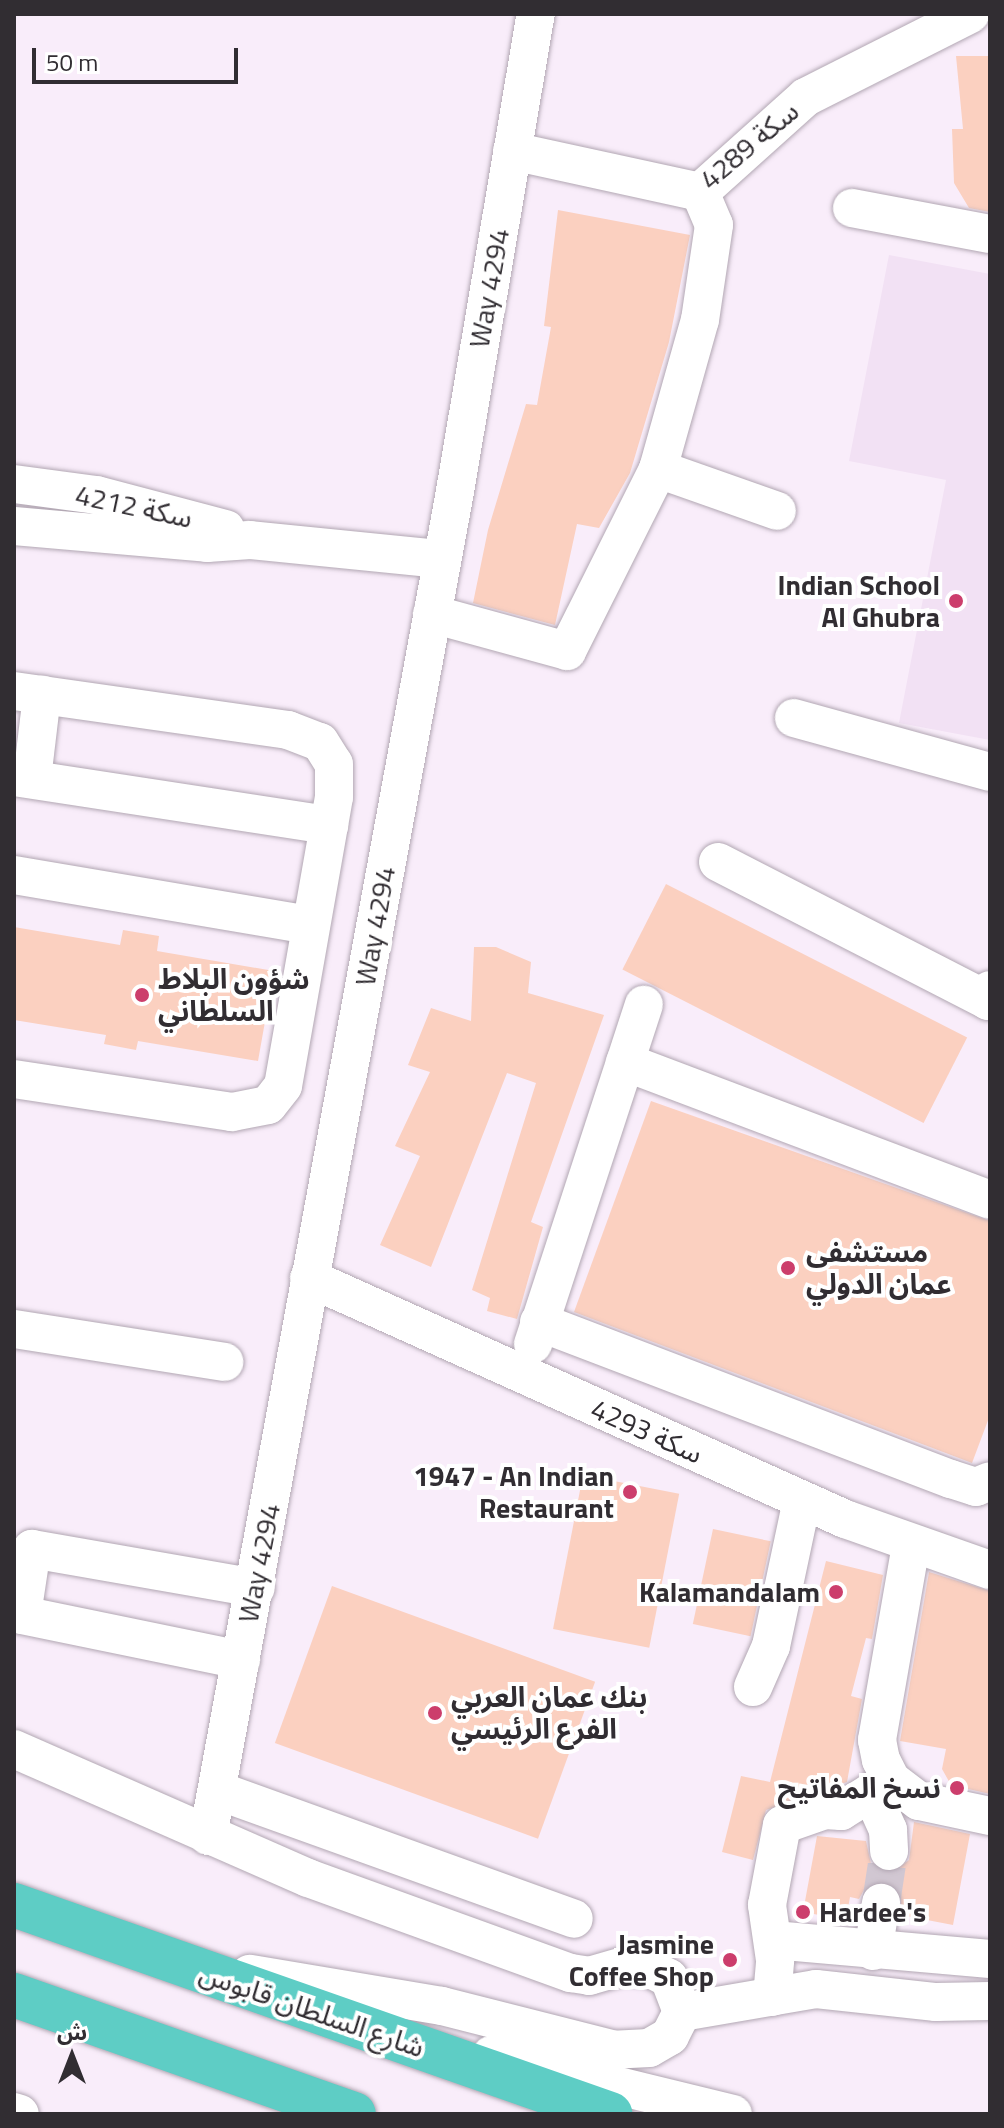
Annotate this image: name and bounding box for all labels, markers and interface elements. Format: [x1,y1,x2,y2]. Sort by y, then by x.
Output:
scale bar [36,32,242,82]
text: 50 m [46,44,98,80]
street label: سكة 4289 [693,94,805,196]
street label: Way 4294 [462,226,516,350]
street label: سكة 4212 [72,477,196,535]
place label: Indian School Al Ghubra [777,568,940,634]
marker: Indian School Al Ghubra [947,592,965,610]
street label: Way 4294 [348,864,402,988]
place label: شؤون البلاط السلطاني [158,962,310,1028]
marker: شؤون البلاط السلطاني [133,986,151,1004]
place label: مستشفى عمان الدولي [806,1235,951,1301]
marker: مستشفى عمان الدولي [777,1257,799,1279]
street label: سكة 4293 [586,1392,708,1470]
place label: 1947 - An Indian Restaurant [413,1459,614,1525]
marker: 1947 - An Indian Restaurant [621,1483,639,1501]
street label: Way 4294 [231,1501,287,1625]
place label: Kalamandalam [639,1575,820,1609]
marker: Kalamandalam [827,1583,845,1601]
place label: بنك عمان العربي الفرع الرئيسي [451,1680,647,1746]
marker: بنك عمان العربي الفرع الرئيسي [426,1704,444,1722]
place label: نسخ المفاتيح [777,1771,941,1805]
marker: نسخ المفاتيح [948,1779,966,1797]
place label: Hardee's [819,1895,926,1929]
marker: Hardee's [794,1903,812,1921]
place label: Jasmine Coffee Shop [569,1927,714,1993]
marker: Jasmine Coffee Shop [721,1951,739,1969]
street label: شارع السلطان قابوس [195,1956,429,2064]
text: ش [57,2015,87,2049]
north arrow [32,2016,112,2096]

